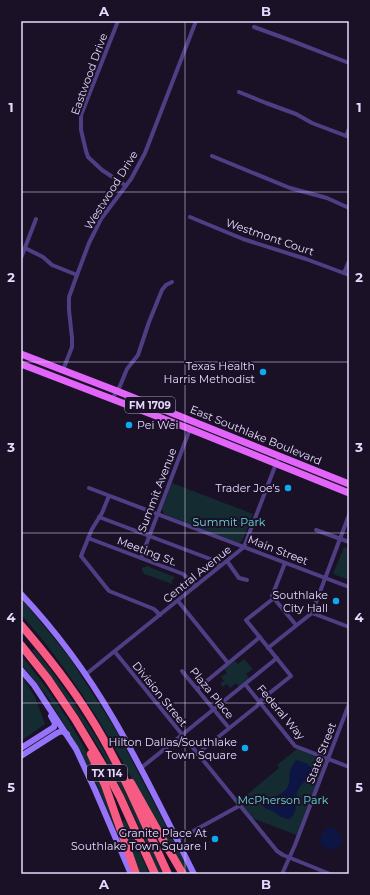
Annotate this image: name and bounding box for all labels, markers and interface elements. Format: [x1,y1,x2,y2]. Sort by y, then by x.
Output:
text: A [98,3,110,19]
text: B [261,3,271,19]
street label: Eastwood Drive [68,31,110,117]
text: 1 [8,99,14,115]
text: 1 [356,99,362,115]
street label: Westwood Drive [81,148,141,232]
street label: Westmont Court [224,215,316,259]
text: 2 [7,269,15,285]
text: 2 [355,269,363,285]
place label: Texas Health Harris Methodist [164,359,256,386]
marker: Texas Health Harris Methodist [258,367,268,377]
road number: FM 1709 [125,397,175,413]
street label: East Southlake Boulevard [188,402,324,468]
place label: Pei Wei [137,418,179,432]
marker: Pei Wei [124,420,134,430]
text: 3 [6,439,15,455]
text: 3 [354,439,363,455]
street label: Summit Avenue [134,446,180,534]
place label: Trader Joe's [216,481,281,495]
marker: Trader Joe's [283,483,293,493]
park label: Summit Park [193,515,266,529]
street label: Main Street [246,532,311,568]
street label: Meeting St. [115,533,179,569]
street label: Central Avenue [160,542,234,606]
place label: Southlake City Hall [273,588,328,615]
marker: Southlake City Hall [331,596,341,606]
text: 4 [7,609,16,625]
text: 4 [355,609,364,625]
street label: Division Street [129,659,191,730]
street label: Plaza Place [187,664,237,722]
street label: Federal Way [254,682,308,742]
street label: State Street [303,720,339,786]
place label: Hilton Dallas/Southlake Town Square [109,735,237,762]
marker: Hilton Dallas/Southlake Town Square [240,743,250,753]
road number: TX 114 [87,765,127,781]
text: 5 [7,779,15,795]
text: 5 [355,779,363,795]
park label: McPherson Park [238,793,329,807]
place label: Granite Place At Southlake Town Square I [71,826,208,853]
marker: Granite Place At Southlake Town Square I [210,834,220,844]
text: A [98,876,110,892]
text: B [261,876,271,892]

